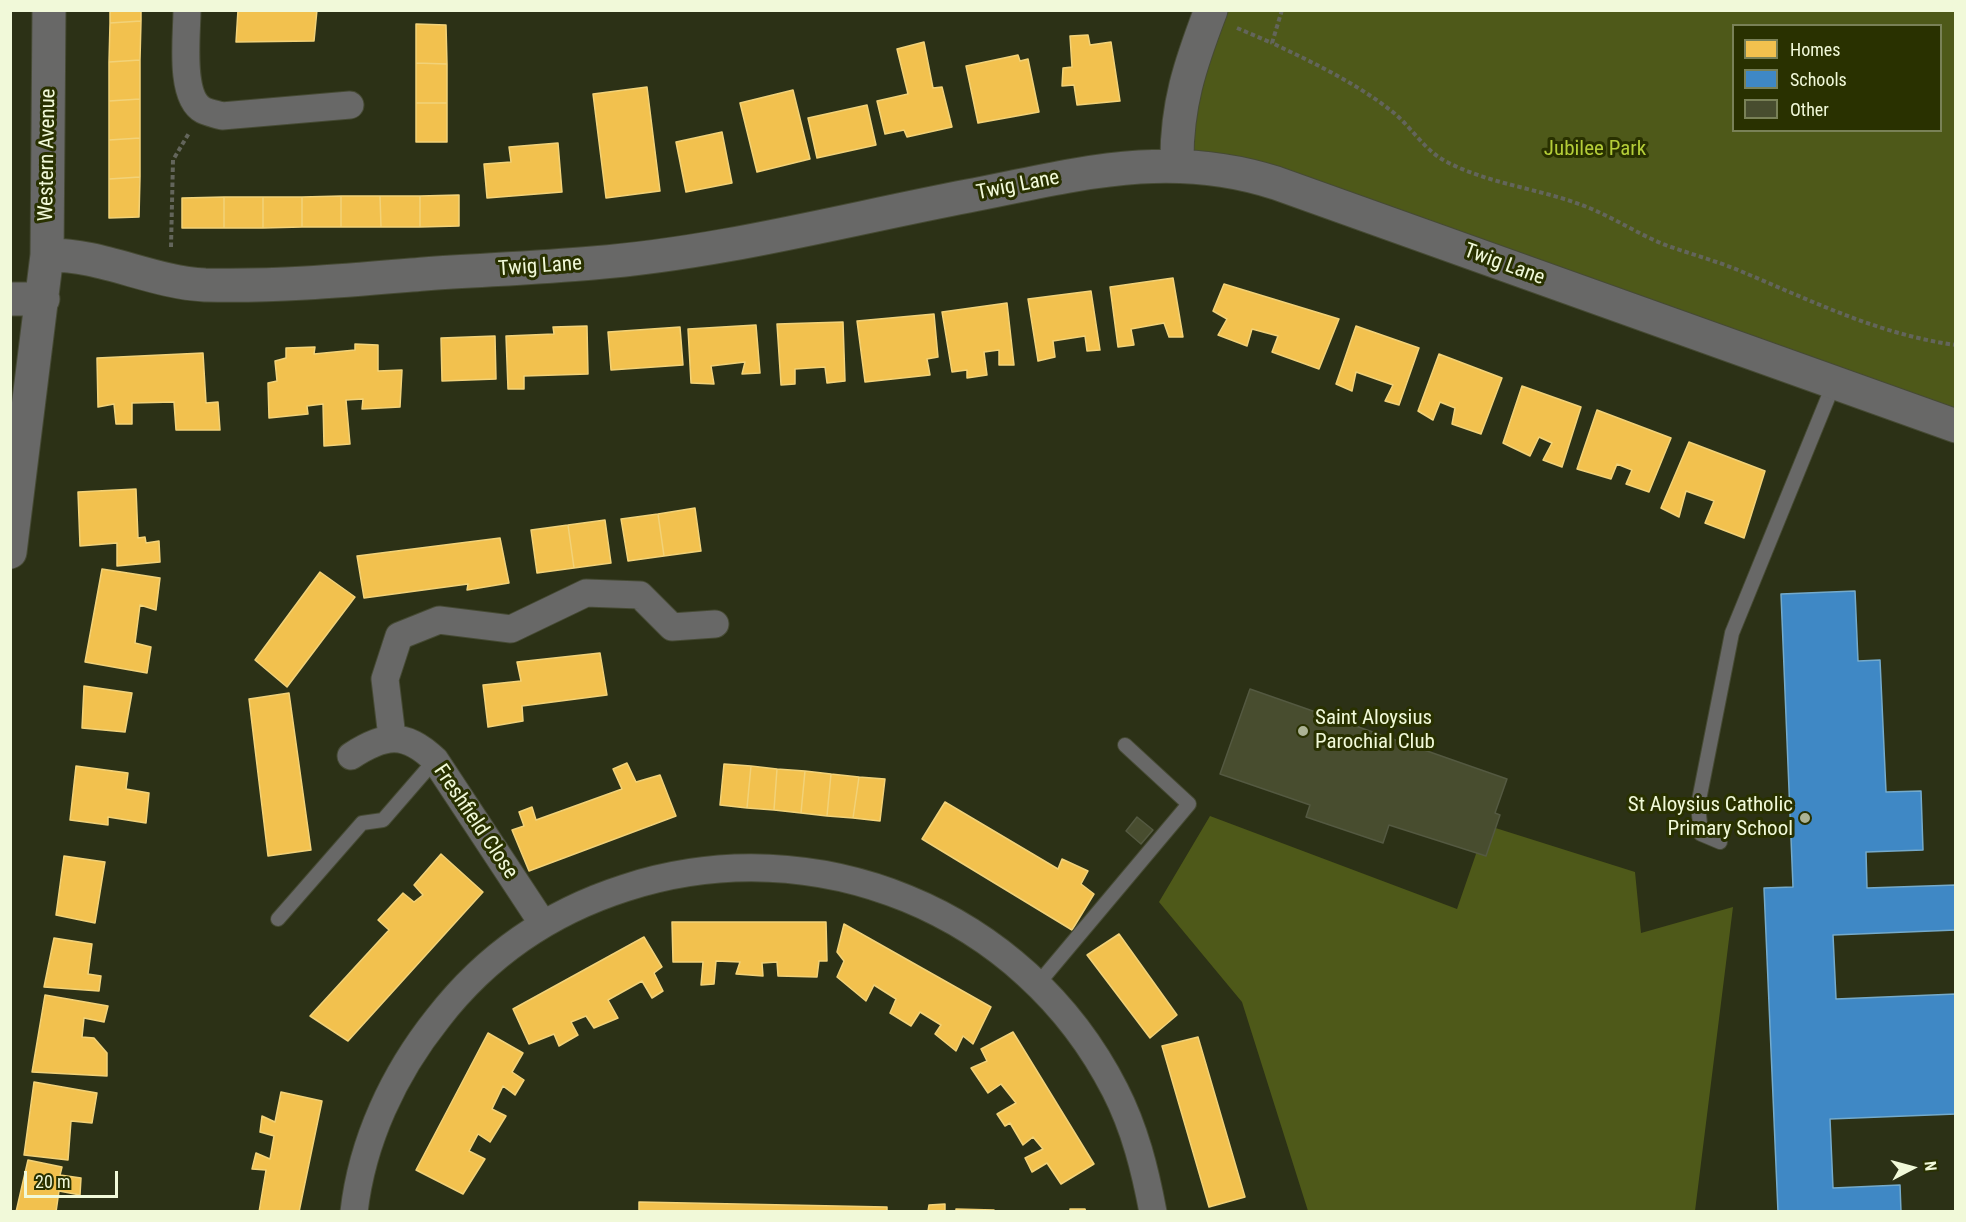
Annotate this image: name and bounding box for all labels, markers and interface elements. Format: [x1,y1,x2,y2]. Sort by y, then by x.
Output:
legend [1732,24,1942,132]
text: Homes [1790,39,1840,60]
text: Schools [1790,69,1847,90]
street label: Western Avenue [34,88,62,222]
text: Other [1790,99,1829,120]
park label: Jubilee Park [1544,137,1646,163]
street label: Twig Lane [974,166,1062,206]
street label: Twig Lane [1460,239,1548,291]
street label: Twig Lane [497,251,583,283]
place label: Saint Aloysius Parochial Club [1315,706,1435,756]
marker: Saint Aloysius Parochial Club [1296,724,1310,738]
street label: Freshfield Close [428,760,522,884]
place label: St Aloysius Catholic Primary School [1628,793,1793,843]
marker: St Aloysius Catholic Primary School [1798,811,1812,825]
north arrow [1882,1138,1942,1198]
scale bar [27,1159,122,1197]
text: N [1920,1160,1940,1172]
text: 20 m [35,1171,70,1192]

